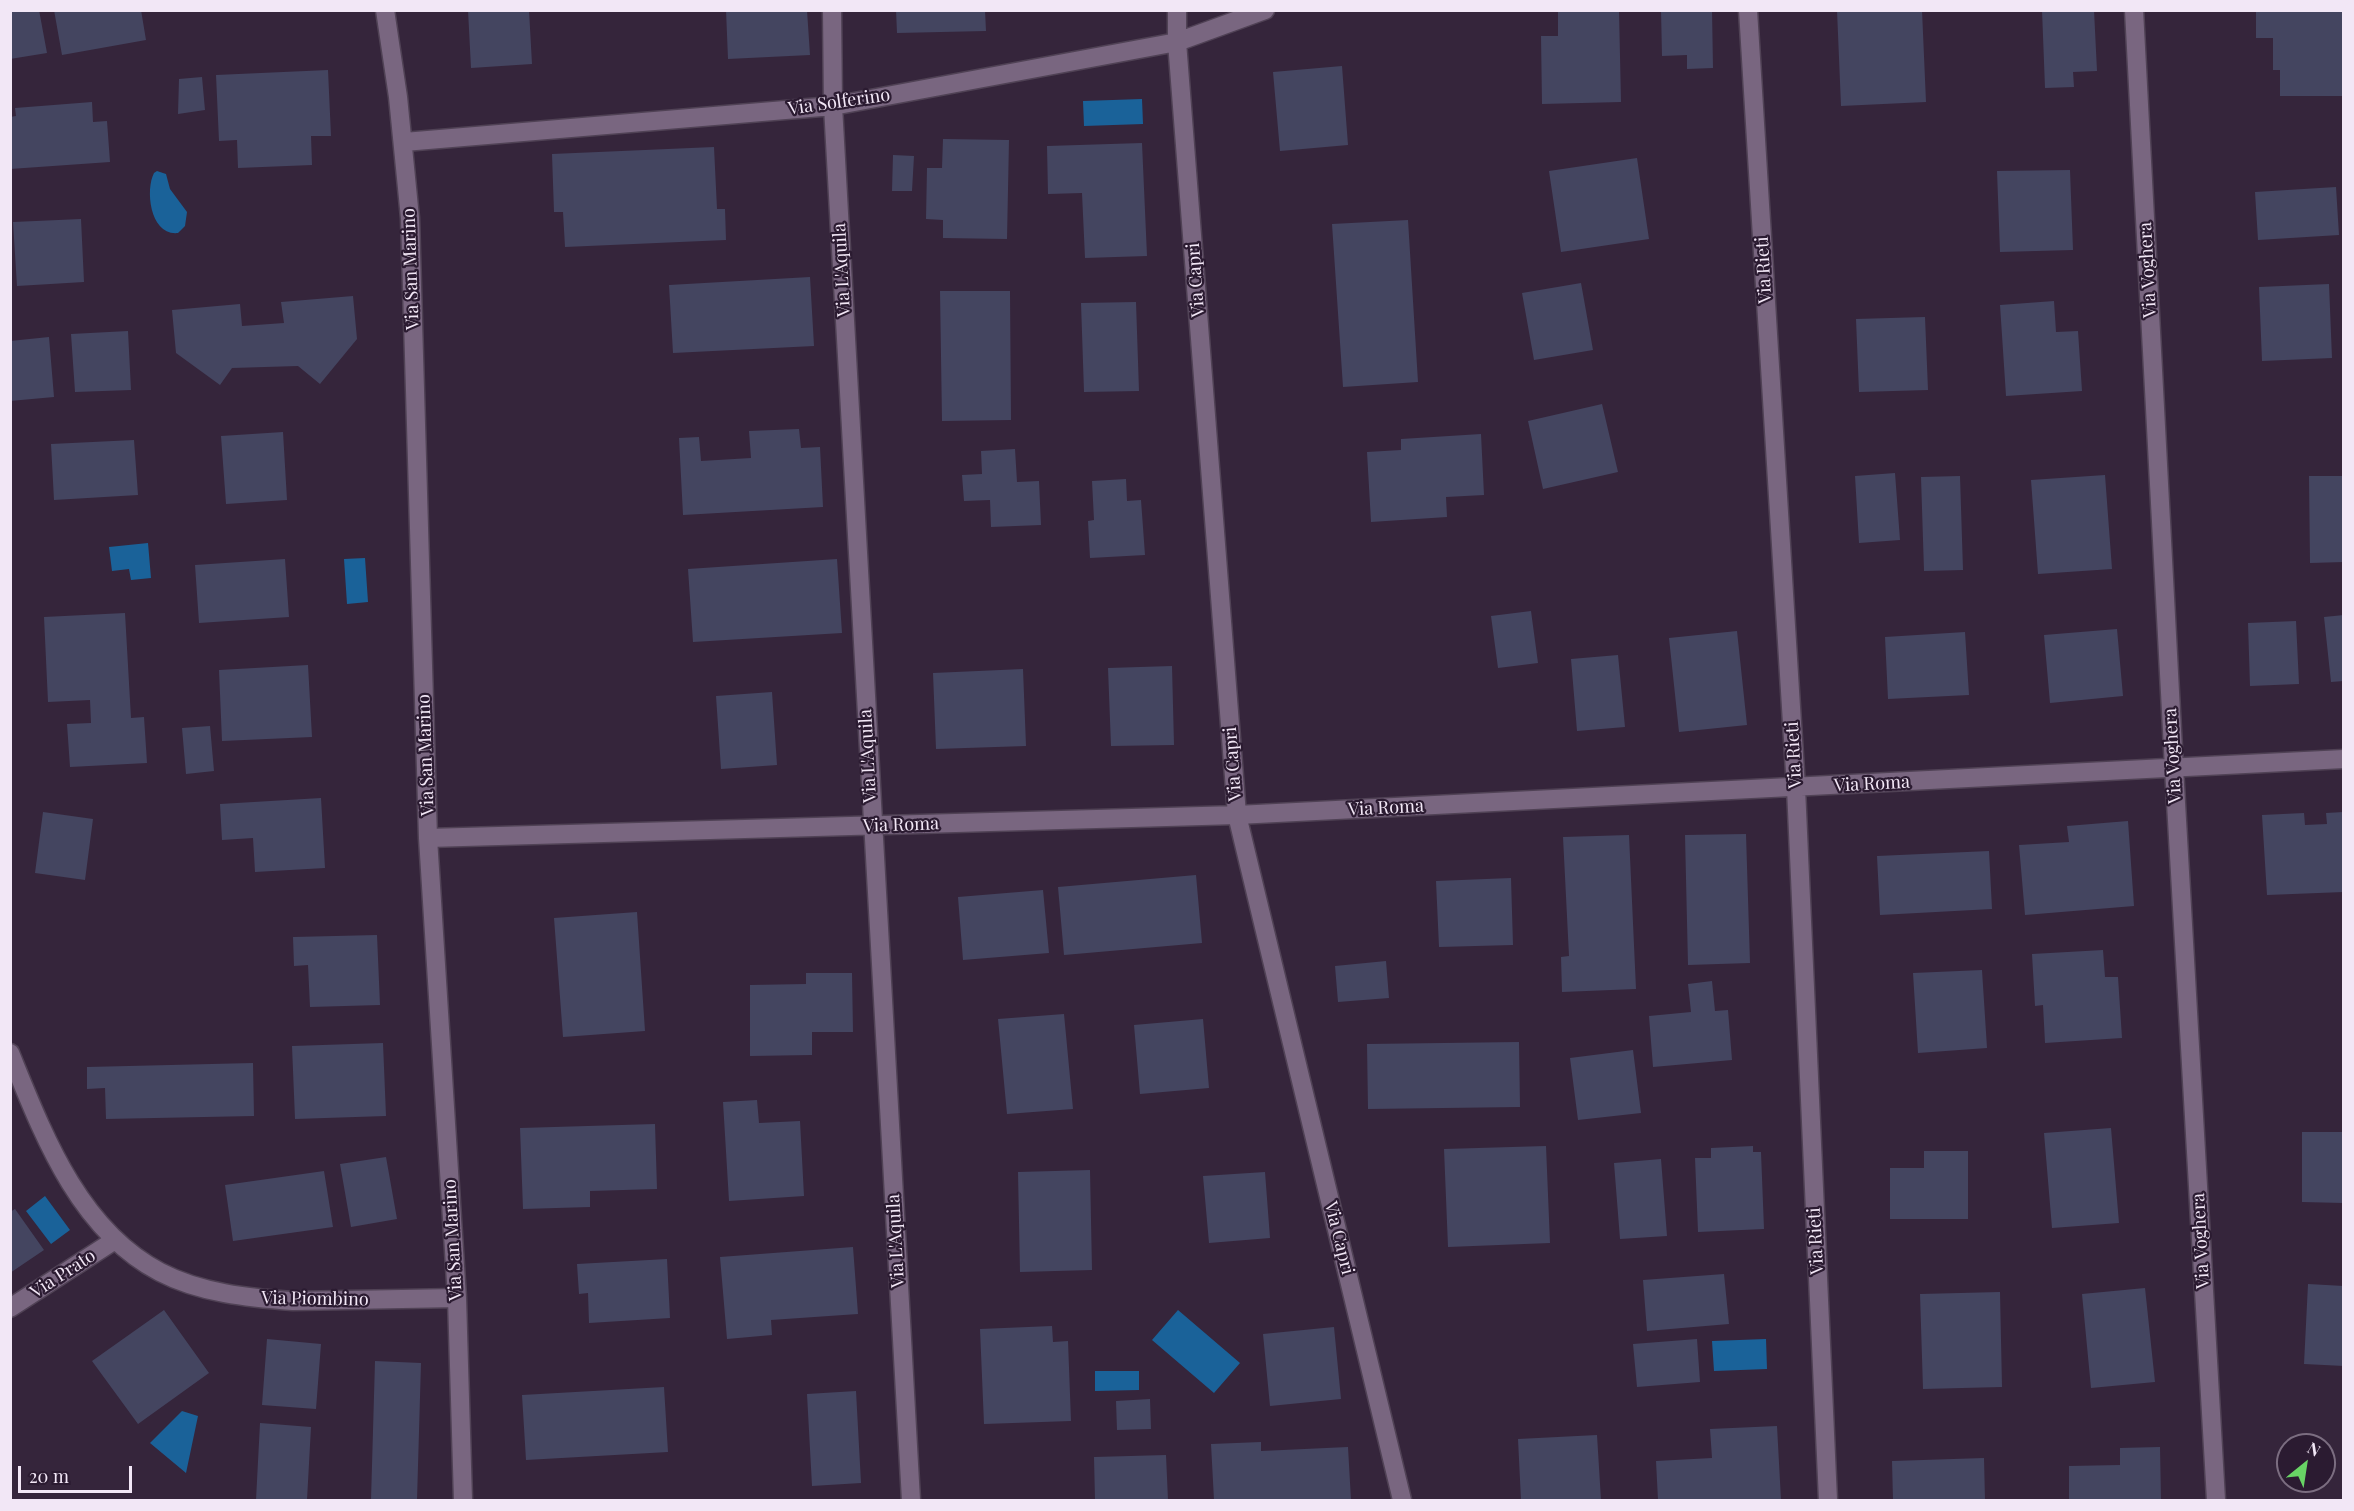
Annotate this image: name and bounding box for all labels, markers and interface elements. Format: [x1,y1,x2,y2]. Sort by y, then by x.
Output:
street label: Via Solferino [787,84,891,120]
street label: Via San Marino [398,208,424,330]
street label: Via Voghera [2135,222,2161,318]
street label: Via L'Aquila [829,223,855,317]
street label: Via Rieti [1751,236,1777,304]
street label: Via Capri [1183,242,1209,318]
street label: Via San Marino [413,694,439,816]
street label: Via Voghera [2160,708,2186,804]
street label: Via L'Aquila [855,709,881,803]
street label: Via Rieti [1781,721,1807,789]
street label: Via Capri [1220,726,1246,802]
street label: Via Roma [1833,771,1911,797]
street label: Via Roma [1347,795,1425,821]
street label: Via Roma [863,813,939,837]
street label: Via San Marino [439,1179,467,1301]
street label: Via Voghera [2188,1193,2214,1289]
street label: Via L'Aquila [883,1194,909,1288]
street label: Via Capri [1319,1199,1359,1277]
street label: Via Rieti [1803,1207,1829,1275]
street label: Via Prato [26,1245,100,1303]
street label: Via Piombino [261,1287,369,1311]
north arrow [2276,1433,2336,1493]
text: N [2304,1437,2325,1461]
scale bar [21,1454,135,1492]
text: 20 m [29,1464,69,1488]

